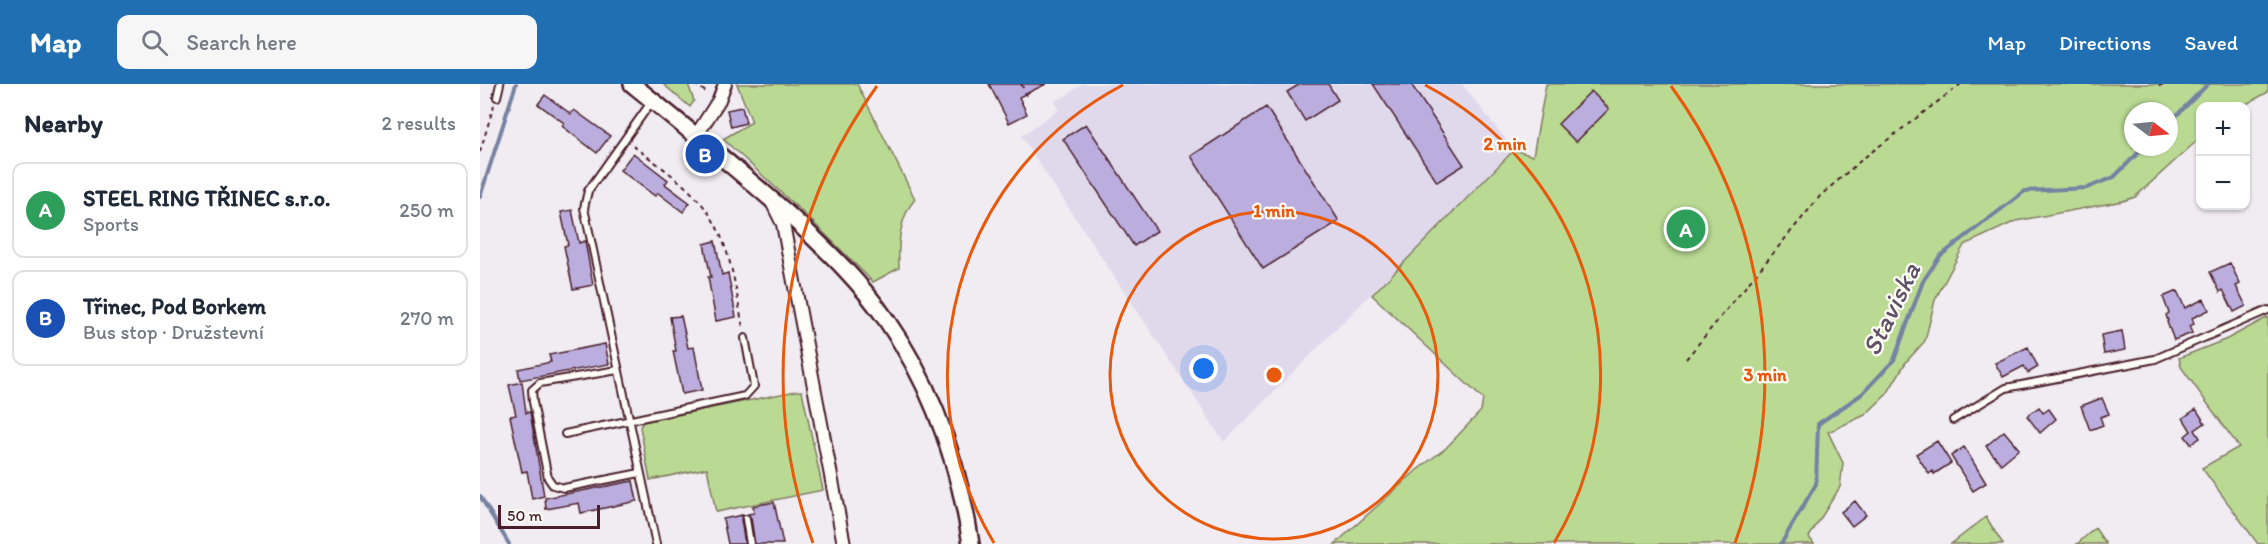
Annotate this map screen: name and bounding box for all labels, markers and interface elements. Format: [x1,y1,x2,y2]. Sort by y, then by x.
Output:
search box [117,15,537,69]
text: Map [30,25,81,59]
icon: search [138,26,171,59]
text: Search here [186,29,297,56]
text: Map [1988,30,2026,55]
text: Directions [2059,30,2151,55]
text: Saved [2184,30,2238,55]
north arrow [2124,102,2178,156]
map controls [2196,102,2250,210]
button: + [2196,102,2250,156]
text: Nearby [24,107,103,139]
text: 2 results [382,111,456,135]
pin: B [686,132,724,176]
text: 2 min [1484,133,1527,155]
button: − [2196,156,2250,210]
text: STEEL RING TŘINEC s.r.o. [83,185,330,212]
text: A [39,198,52,222]
text: 250 m [399,198,454,222]
text: 1 min [1253,200,1295,222]
pin: A [1666,206,1706,252]
text: Sports [83,212,139,236]
water label: Staviska [1854,256,1927,360]
text: Třinec, Pod Borkem [83,293,266,320]
text: B [39,306,52,330]
text: 270 m [400,306,454,330]
text: Bus stop · Družstevní [83,320,264,344]
your location [1189,354,1218,383]
text: 3 min [1743,364,1787,386]
centre of rings [1264,365,1284,385]
scale bar [498,502,600,530]
text: 50 m [507,506,542,525]

